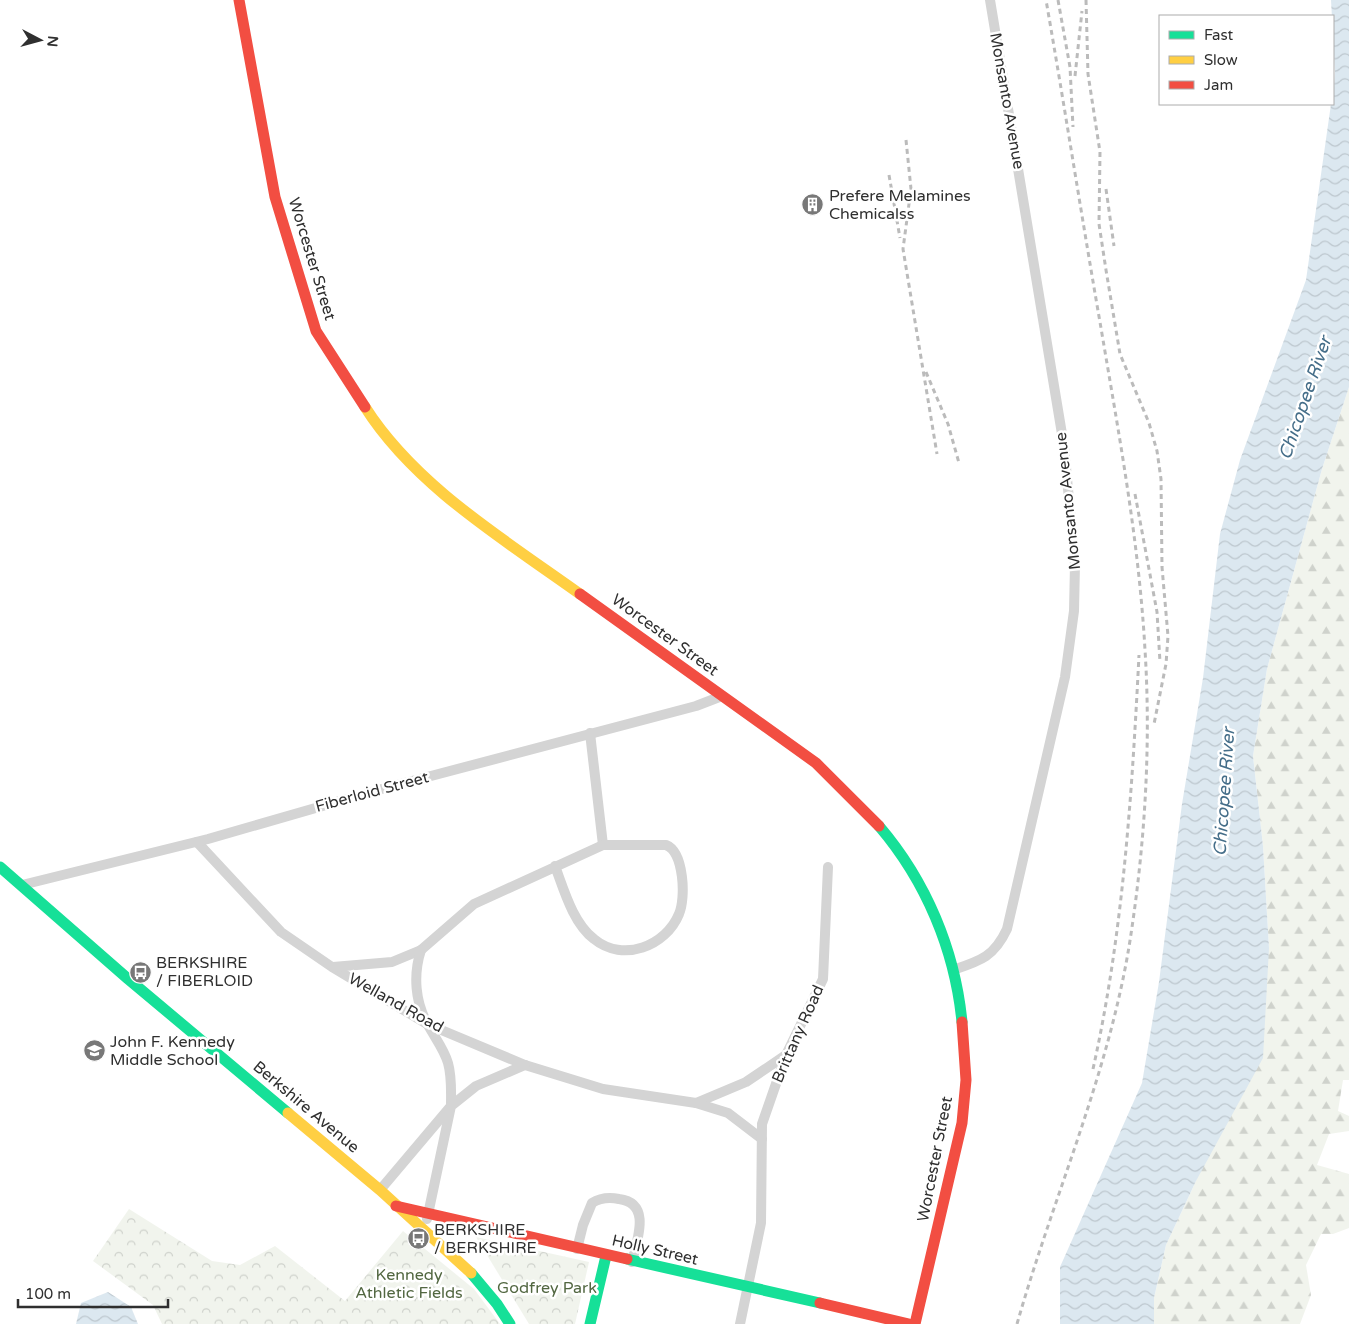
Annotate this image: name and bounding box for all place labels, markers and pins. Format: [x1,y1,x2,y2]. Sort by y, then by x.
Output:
place label: Prefere Melamines Chemicalss [829,186,971,224]
building icon: Prefere Melamines Chemicalss [801,193,825,217]
place label: BERKSHIRE / FIBERLOID [156,953,253,991]
bus stop icon: BERKSHIRE / FIBERLOID [128,960,152,984]
place label: John F. Kennedy Middle School [110,1032,235,1070]
school or university icon: John F. Kennedy Middle School [82,1039,106,1063]
place label: BERKSHIRE / BERKSHIRE [434,1220,537,1258]
bus stop icon: BERKSHIRE / BERKSHIRE [406,1227,430,1251]

